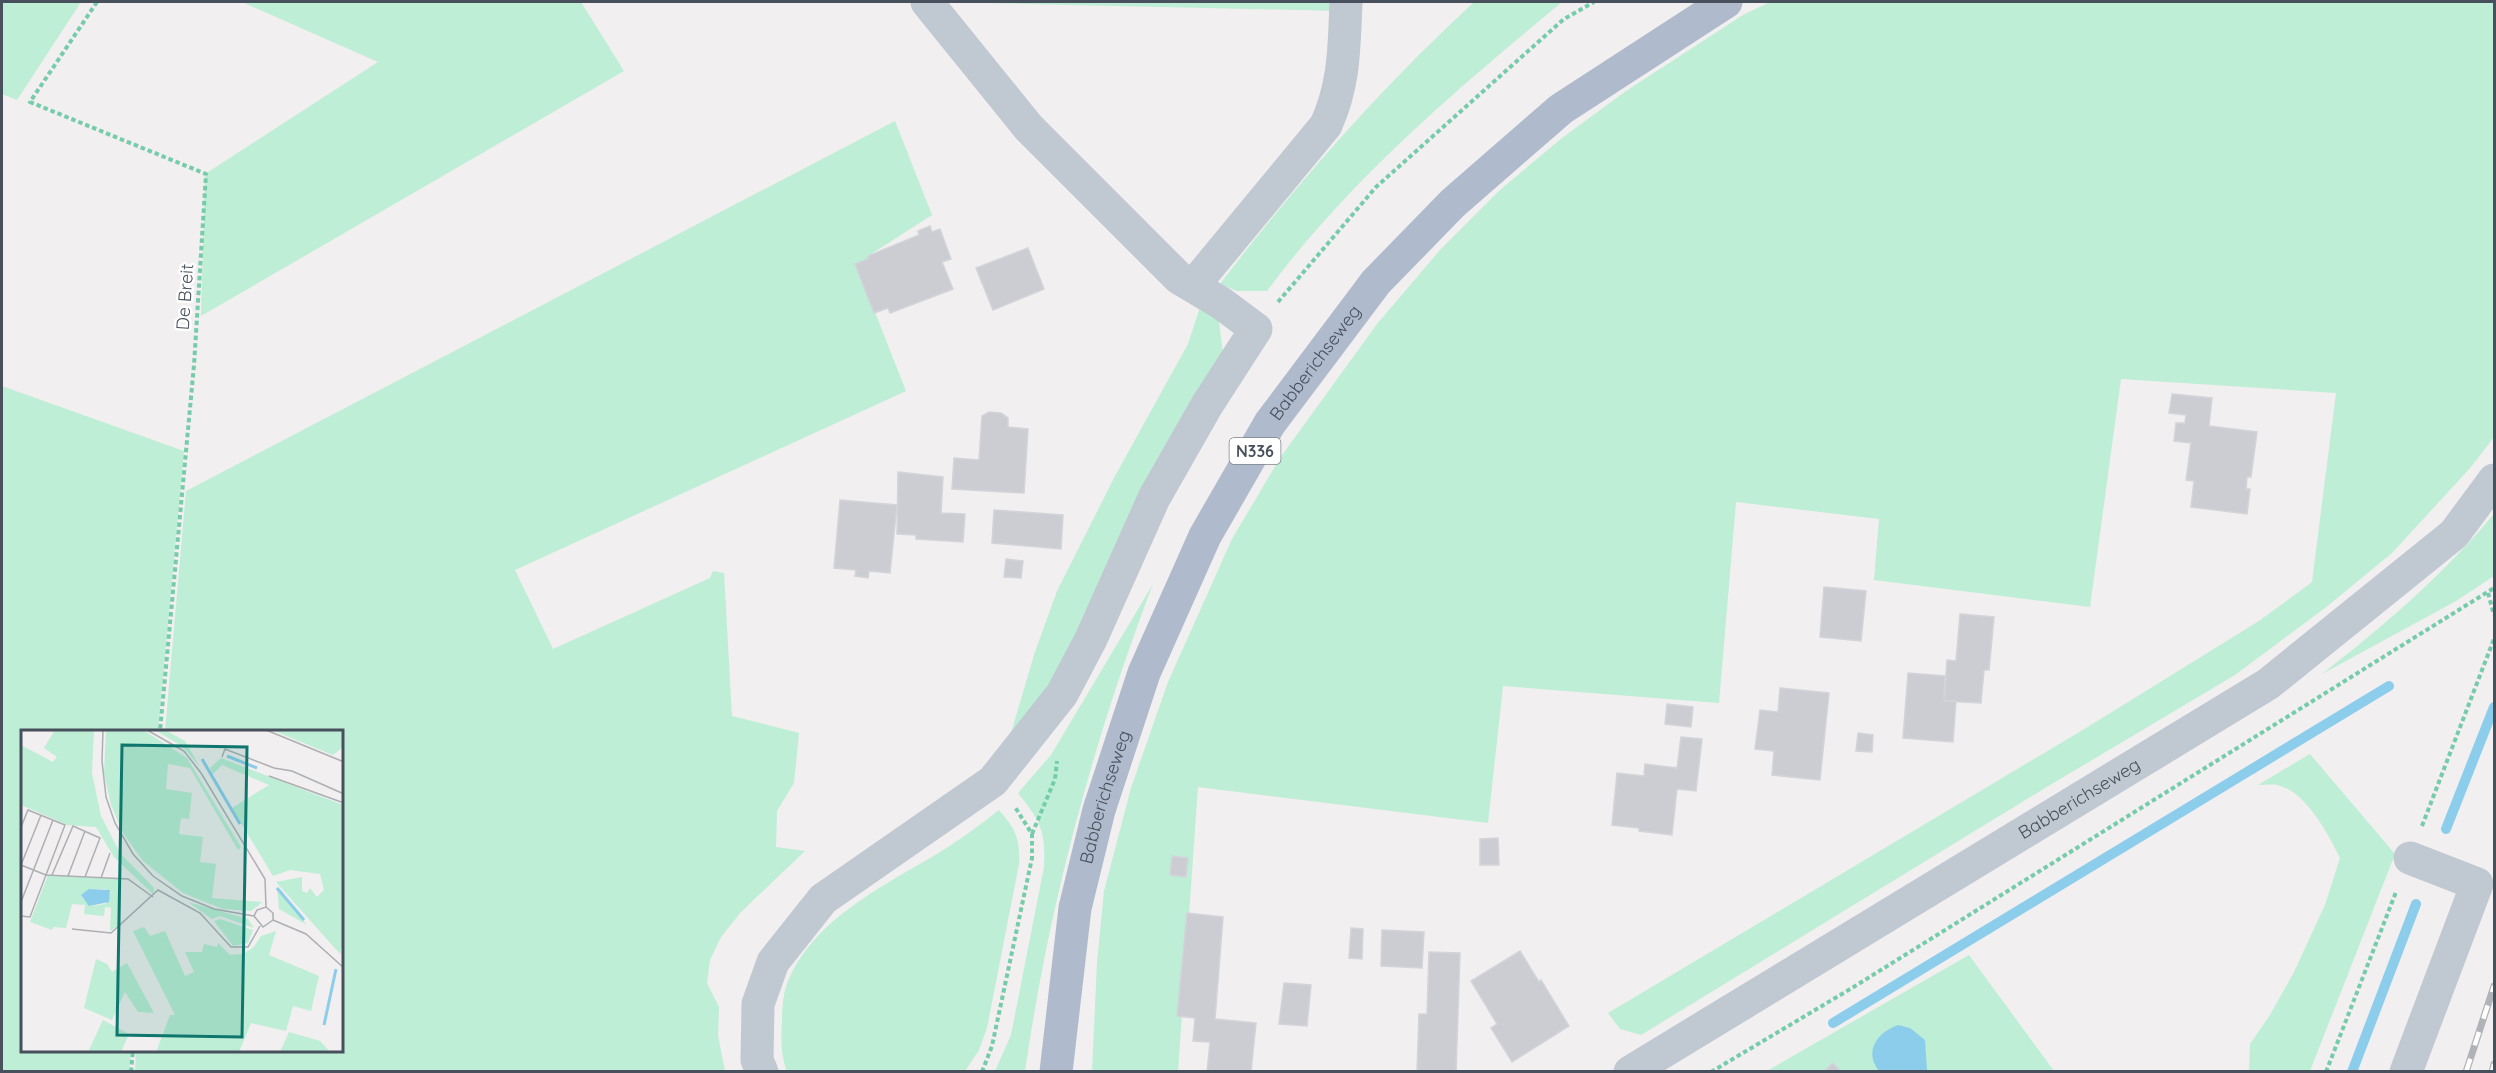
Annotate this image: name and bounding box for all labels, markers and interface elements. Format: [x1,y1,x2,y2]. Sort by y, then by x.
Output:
street label: De Breit [171,263,198,331]
street label: Babberichseweg [1264,300,1366,425]
road number: N336 [1230,438,1280,464]
street label: Babberichseweg [1074,727,1135,866]
inset map [21,730,344,1052]
street label: Babberichseweg [2014,752,2144,844]

